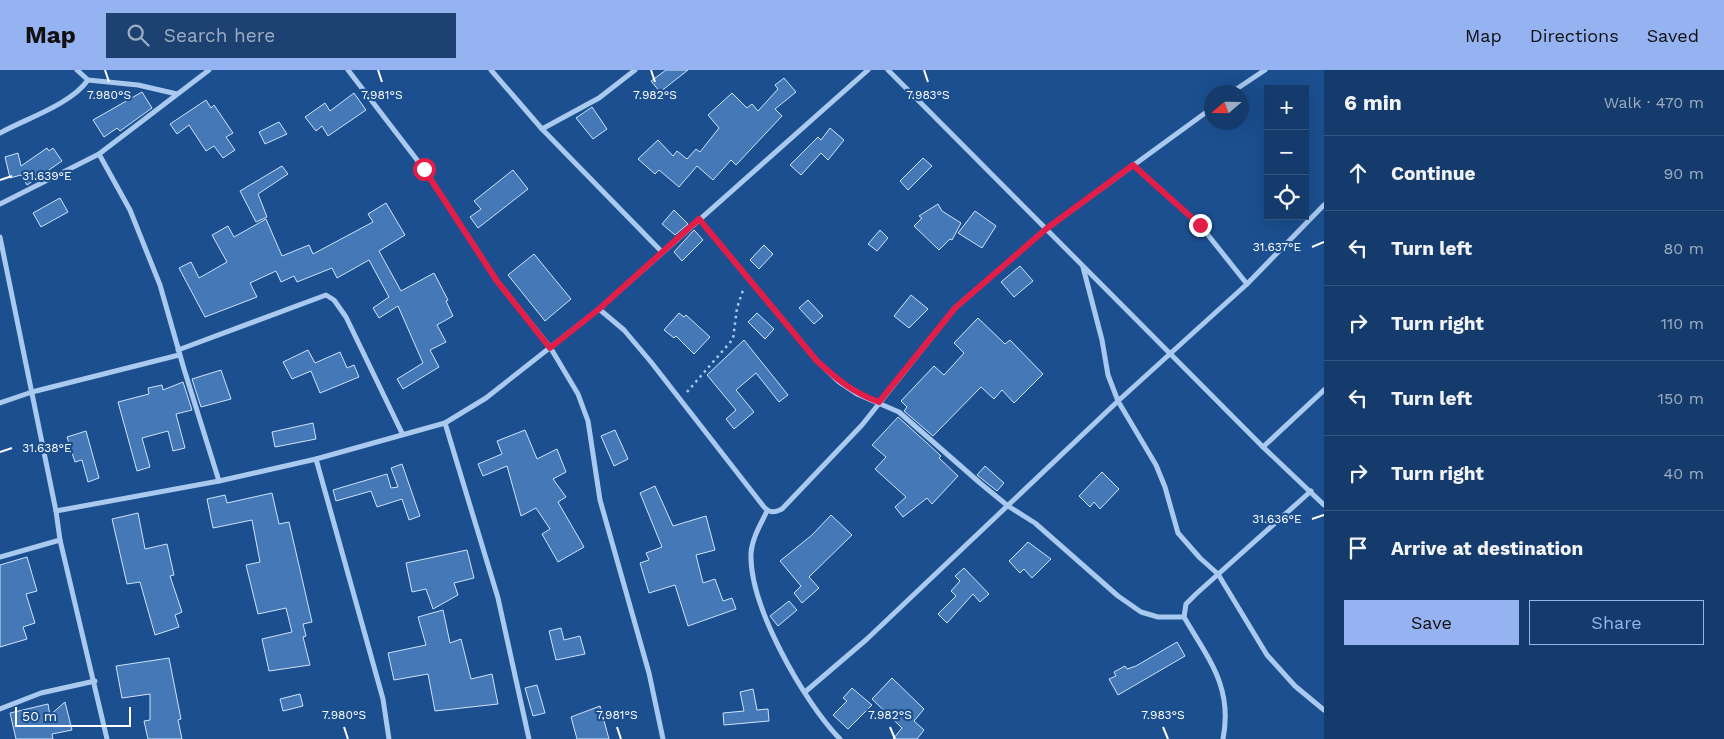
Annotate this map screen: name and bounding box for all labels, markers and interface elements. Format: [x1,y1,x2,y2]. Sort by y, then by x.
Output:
search box [106,13,456,58]
text: Map [25,21,76,49]
icon: search [124,21,152,49]
text: Search here [164,24,275,47]
text: Map [1465,25,1502,46]
text: Directions [1530,25,1619,46]
text: Saved [1647,25,1699,46]
north arrow [1204,85,1249,130]
map controls [1264,85,1309,220]
button: + [1264,85,1309,130]
text: 7.980°S [87,88,131,102]
text: 7.981°S [361,88,403,102]
text: 7.982°S [633,88,677,102]
text: 7.983°S [906,88,950,102]
text: 6 min [1344,90,1402,115]
text: Walk · 470 m [1604,93,1704,112]
button: − [1264,130,1309,175]
route start [413,158,436,181]
icon: ahead [1344,159,1372,187]
text: Continue [1391,162,1475,185]
text: 90 m [1663,164,1704,183]
text: 31.639°E [22,169,72,183]
button: locate [1264,175,1309,220]
route end [1189,214,1212,237]
icon: left [1344,234,1372,262]
text: Turn left [1391,237,1472,260]
text: 80 m [1663,239,1704,258]
text: 31.637°E [1253,240,1302,254]
icon: right [1344,309,1372,337]
text: Turn right [1391,312,1484,335]
text: 110 m [1661,314,1704,333]
icon: left [1344,384,1372,412]
text: Turn left [1391,387,1472,410]
text: 150 m [1658,389,1704,408]
text: 31.638°E [22,441,72,455]
icon: right [1344,459,1372,487]
text: Turn right [1391,462,1484,485]
text: 40 m [1664,464,1704,483]
text: 31.636°E [1252,512,1302,526]
icon: arrive [1344,534,1372,562]
text: Arrive at destination [1391,537,1583,560]
button: Save [1344,600,1519,645]
button: Share [1529,600,1704,645]
scale bar [15,704,131,727]
text: 50 m [22,708,57,724]
text: 7.980°S [322,708,366,722]
text: 7.981°S [596,708,638,722]
text: 7.982°S [868,708,912,722]
text: 7.983°S [1141,708,1185,722]

